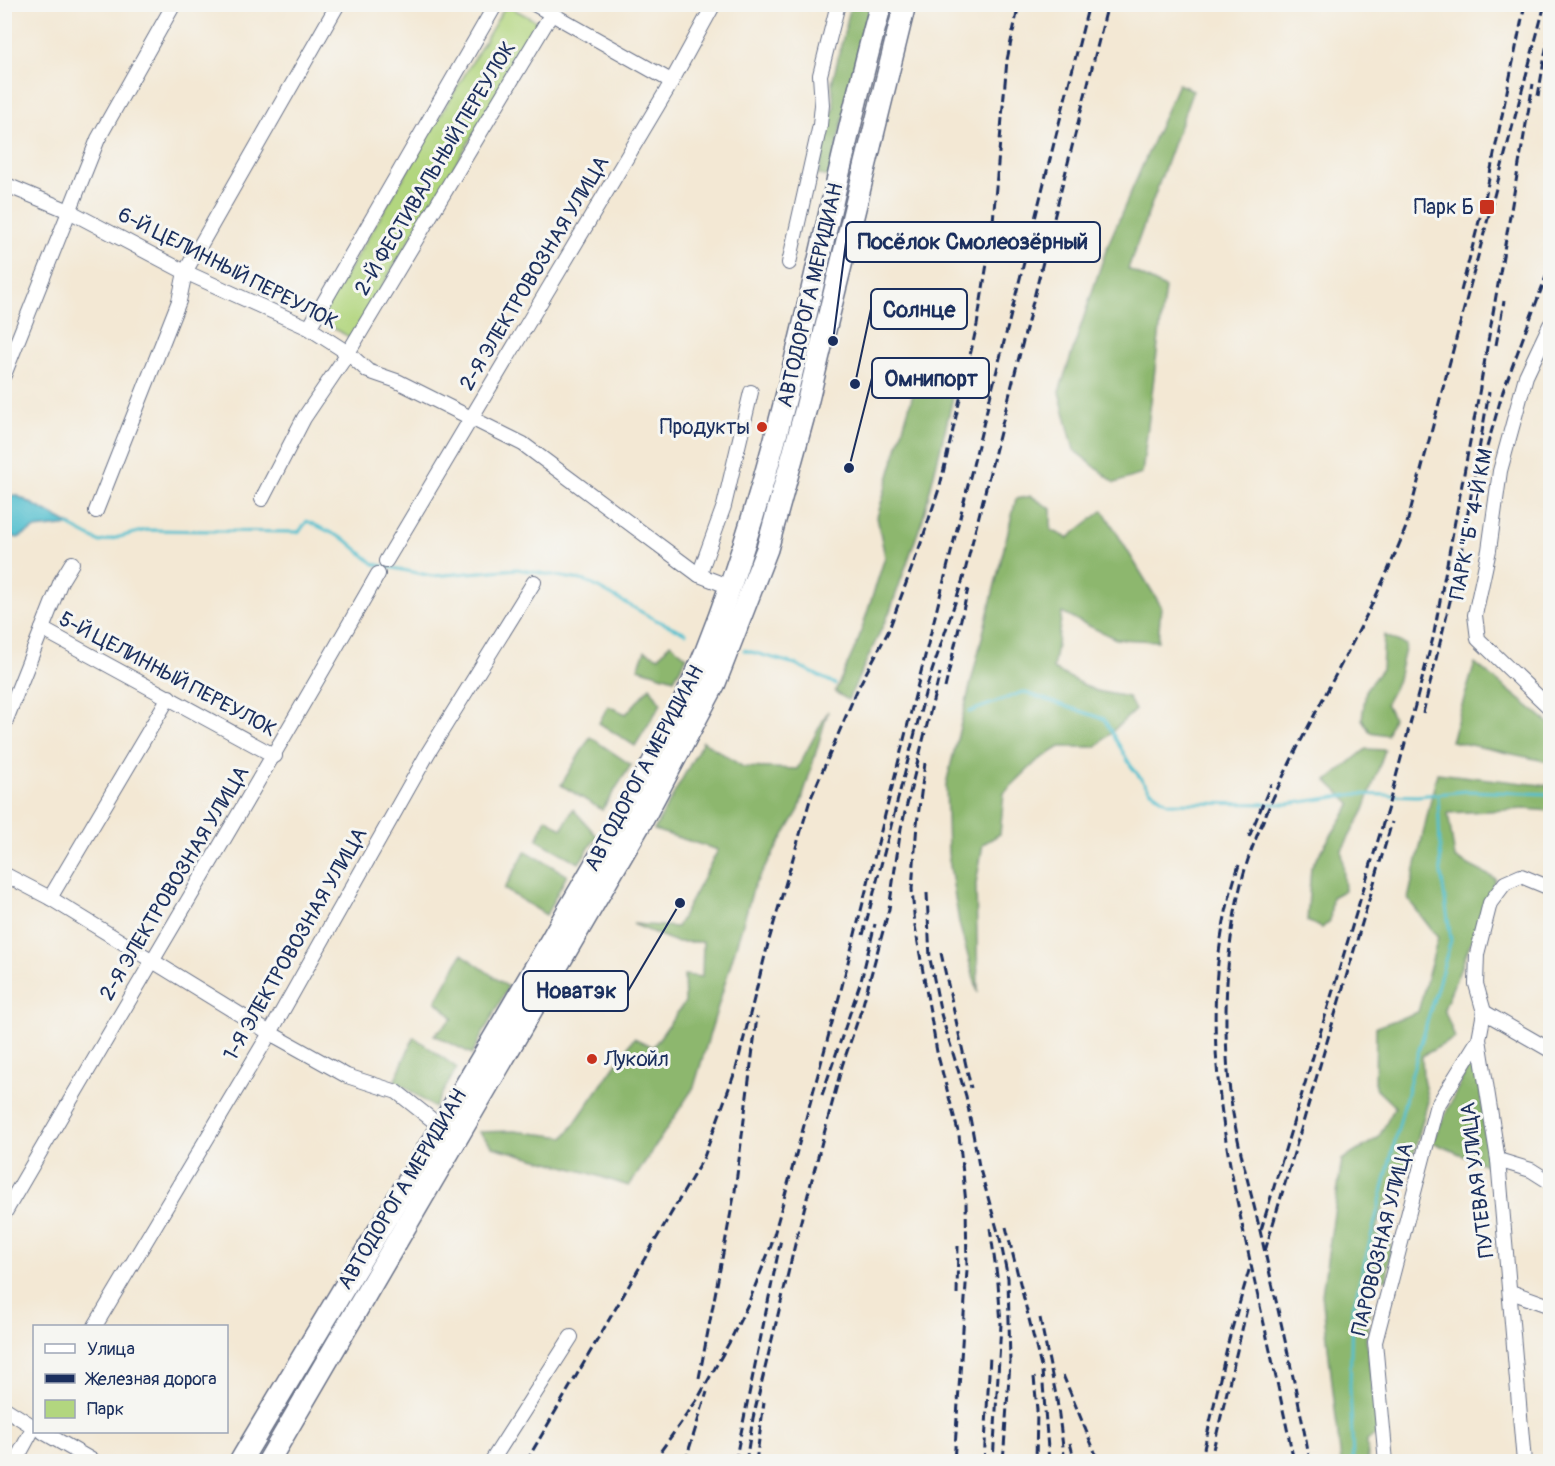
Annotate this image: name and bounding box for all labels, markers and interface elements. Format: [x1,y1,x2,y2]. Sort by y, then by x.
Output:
street label: 2-Й ФЕСТИВАЛЬНЫЙ ПЕРЕУЛОК [349,36,522,300]
street label: 2-Я ЭЛЕКТРОВОЗНАЯ УЛИЦА [454,151,615,395]
street label: АВТОДОРОГА МЕРИДИАН [772,180,849,410]
place label: Парк Б [1414,194,1474,221]
marker: Парк Б [1478,198,1496,216]
street label: 6-Й ЦЕЛИННЫЙ ПЕРЕУЛОК [113,201,342,336]
callout: Посёлок Смолеозёрный [846,222,1100,262]
text: Посёлок Смолеозёрный [858,228,1088,256]
callout: Солнце [871,289,967,329]
text: Солнце [883,296,956,324]
callout: Омнипорт [872,358,989,398]
text: Омнипорт [884,365,979,393]
place label: Продукты [660,414,750,441]
marker: Продукты [755,420,769,434]
street label: ПАРК "Б" 4-Й КМ [1444,446,1499,602]
street label: 5-Й ЦЕЛИННЫЙ ПЕРЕУЛОК [54,606,281,743]
street label: АВТОДОРОГА МЕРИДИАН [579,661,710,876]
street label: 2-Я ЭЛЕКТРОВОЗНАЯ УЛИЦА [94,761,255,1005]
street label: 1-Я ЭЛЕКТРОВОЗНАЯ УЛИЦА [217,823,373,1066]
callout: Новатэк [523,971,628,1011]
text: Новатэк [536,977,616,1005]
place label: Лукойл [603,1046,669,1073]
marker: Лукойл [585,1052,599,1066]
street label: АВТОДОРОГА МЕРИДИАН [332,1084,473,1295]
street label: ПУТЕВАЯ УЛИЦА [1455,1101,1500,1259]
street label: ПАРОВОЗНАЯ УЛИЦА [1345,1140,1420,1338]
legend [33,1325,228,1433]
text: Улица [87,1338,135,1361]
text: Железная дорога [84,1368,217,1391]
text: Парк [87,1398,124,1421]

